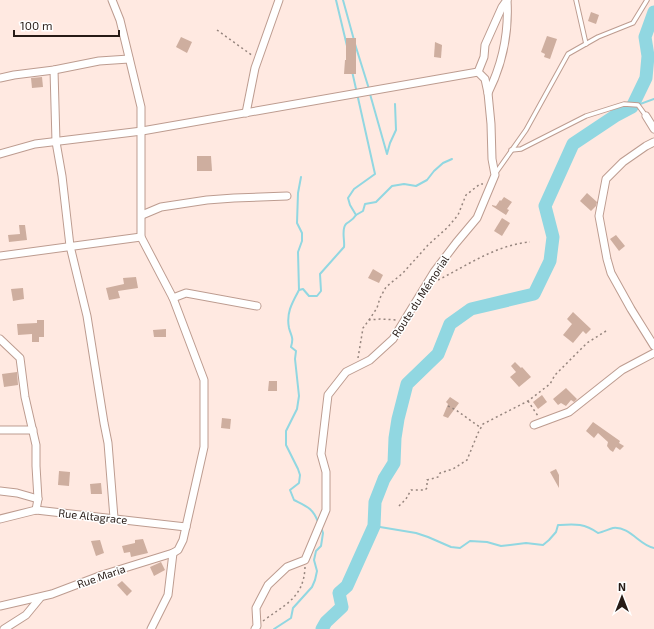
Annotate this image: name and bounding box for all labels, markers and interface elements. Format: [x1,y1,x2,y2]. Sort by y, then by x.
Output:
scale bar [14,12,119,38]
text: 100 m [20,18,52,32]
street label: Route du Mémorial [389,252,452,339]
street label: Rue Altagrace [58,506,128,526]
street label: Rue Maria [75,562,127,590]
north arrow [602,577,642,617]
text: N [618,580,626,593]

